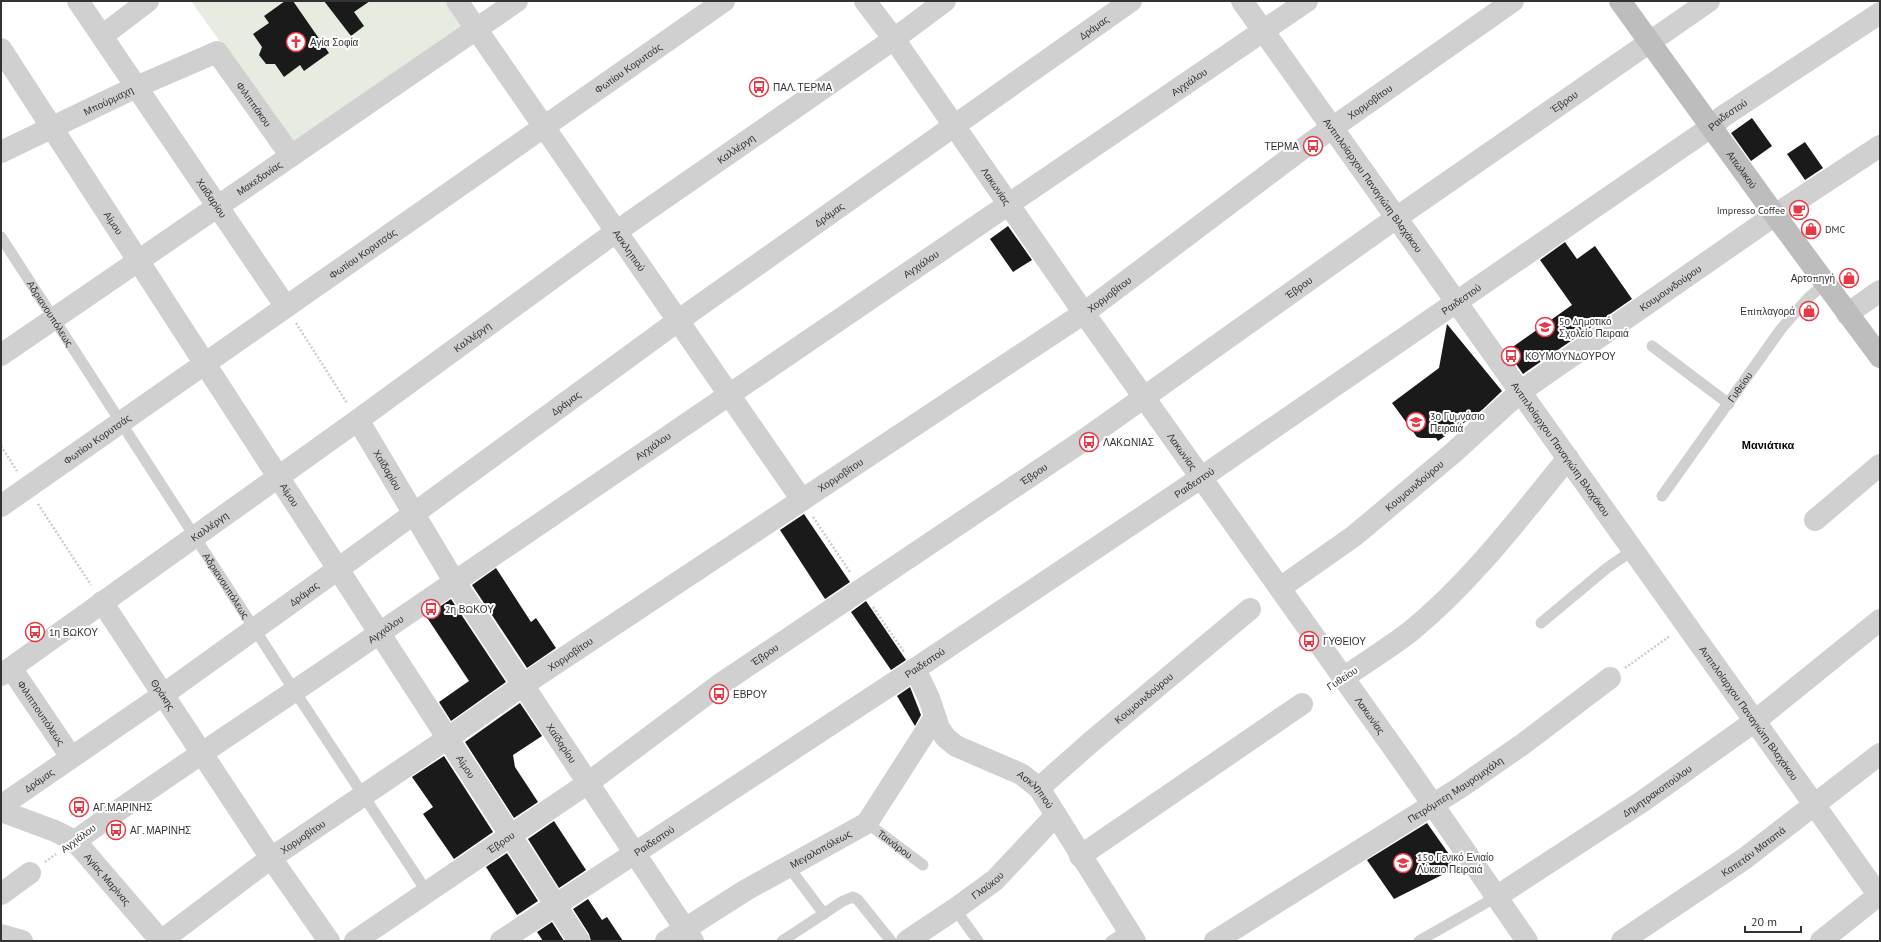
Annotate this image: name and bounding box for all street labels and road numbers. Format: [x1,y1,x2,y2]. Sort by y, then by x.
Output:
street label: Δράμας [1077,13,1112,43]
street label: Φωτίου Κορυτσάς [592,40,665,96]
street label: Αγχιάλου [1169,65,1210,99]
street label: Φιλιππάκου [233,79,274,130]
street label: Χορμοβίτου [1345,82,1395,122]
street label: Μπούρμαχη [81,83,136,118]
street label: Έβρου [1547,88,1580,117]
street label: Ραιδεστού [1705,96,1750,134]
street label: Αντιπλοίαρχου Παναγιώτη Βλαχάκου [1320,116,1425,255]
street label: Καλλέργη [715,131,758,167]
street label: Αιτωλικού [1724,148,1760,191]
street label: Μακεδονίας [234,158,285,199]
street label: Λακωνίας [978,165,1013,208]
street label: Χαϊδαρίου [193,176,229,220]
street label: Δράμας [812,199,847,229]
street label: Αίμου [101,209,126,237]
street label: Φωτίου Κορυτσάς [327,226,399,282]
street label: Ασκληπιού [610,227,648,274]
street label: Αγχιάλου [901,247,942,281]
street label: Κουμουνδούρου [1637,262,1704,314]
street label: Χορμοβίτου [1085,274,1134,315]
street label: Έβρου [1282,274,1315,302]
street label: Αδριανουπόλεως [24,278,76,349]
street label: Ραιδεστού [1439,281,1484,318]
street label: Καλλέργη [451,319,494,355]
street label: Γυθείου [1725,369,1755,405]
street label: Αντιπλοίαρχου Παναγιώτη Βλαχάκου [1508,380,1613,519]
street label: Δράμας [549,388,583,418]
street label: Φωτίου Κορυτσάς [61,411,134,467]
street label: Αγχιάλου [633,429,673,463]
street label: Λακωνίας [1164,430,1200,473]
street label: Χαϊδαρίου [370,447,404,493]
street label: Χορμοβίτου [815,455,866,495]
street label: Κουμουνδούρου [1383,458,1446,514]
street label: Έβρου [1017,460,1050,489]
street label: Ραιδεστού [1172,465,1217,501]
street label: Αίμου [277,481,302,509]
street label: Καλλέργη [188,509,231,544]
street label: Αδριανουπόλεως [200,550,252,621]
street label: Δράμας [287,579,322,609]
street label: Αγχιάλου [365,612,406,646]
street label: Χορμοβίτου [545,634,596,674]
street label: Έβρου [748,641,781,669]
street label: Αντιπλοίαρχου Παναγιώτη Βλαχάκου [1696,643,1801,783]
street label: Ραιδεστού [902,645,948,681]
street label: Γυθείου [1324,664,1360,693]
street label: Κουμουνδούρου [1112,670,1176,727]
street label: Θράκης [148,677,178,713]
street label: Φιλιππουπόλεως [14,678,67,748]
street label: Λακωνίας [1352,694,1388,737]
street label: Χαϊδαρίου [543,721,579,766]
street label: Αίμου [453,753,478,781]
street label: Πετρόμπεη Μαυρομιχάλη [1405,754,1506,826]
street label: Δημητρακοπούλου [1620,762,1695,820]
street label: Δράμας [22,765,57,795]
street label: Ασκληπιού [1015,768,1056,811]
street label: Χορμοβίτου [278,817,328,857]
street label: Αγχιάλου [58,821,99,856]
street label: Ραιδεστού [632,823,677,859]
street label: Καπετάν Ματαπά [1719,823,1788,880]
street label: Μεγαλοπόλεως [788,827,854,871]
street label: Ταινάρου [875,827,915,862]
street label: Έβρου [484,829,517,857]
street label: Αγίας Μαρίνας [81,851,133,908]
street label: Γλαύκου [969,869,1007,902]

